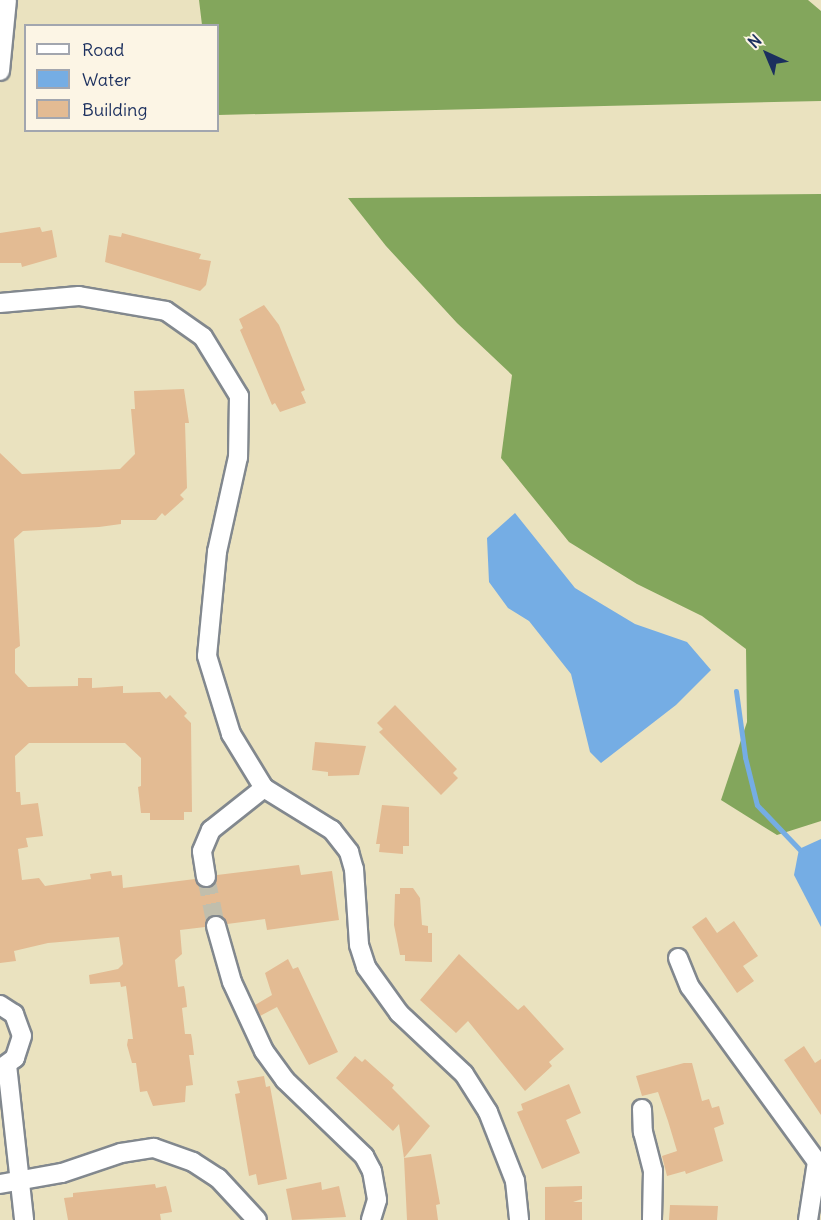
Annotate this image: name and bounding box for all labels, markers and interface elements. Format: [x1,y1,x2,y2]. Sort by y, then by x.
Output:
legend [24,24,219,132]
north arrow [737,24,797,84]
text: N [744,30,765,52]
text: Road [82,38,124,61]
text: Water [82,68,131,91]
text: Building [82,98,147,121]

